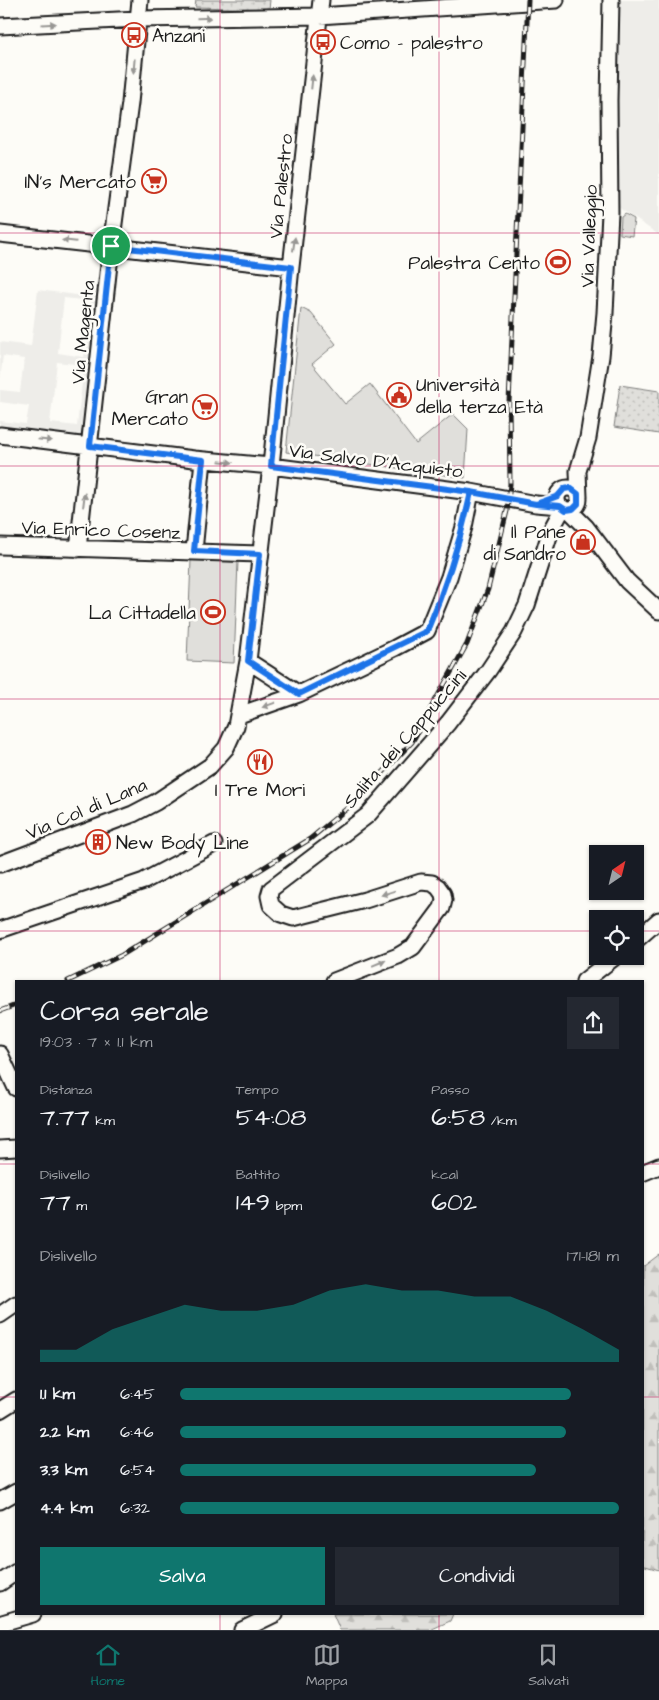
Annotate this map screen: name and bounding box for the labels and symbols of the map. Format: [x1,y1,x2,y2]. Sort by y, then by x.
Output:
one-way arrow [197,14,213,22]
one-way arrow [41,19,57,27]
bus stop icon: Anzani [121,22,147,48]
place label: Anzani [152,23,205,50]
bus stop icon: Como - palestro [310,29,336,55]
place label: Como - palestro [340,30,483,57]
one-way arrow [129,58,137,74]
one-way arrow [308,74,316,90]
street label: Via Palestro [263,132,300,240]
supermarket icon: IN's Mercato [141,168,167,194]
place label: IN's Mercato [24,169,136,196]
street label: Via Valleggio [574,184,606,288]
pin [90,225,132,267]
one-way arrow [290,235,298,251]
one-way arrow [60,237,76,245]
sports icon: Palestra Cento [545,249,571,275]
place label: Palestra Cento [408,250,540,277]
street label: Via Magenta [65,279,103,386]
place label: Università della terza Età [416,372,543,421]
public building icon: Università della terza Età [386,382,412,408]
place label: Gran Mercato [111,384,188,433]
supermarket icon: Gran Mercato [192,394,218,420]
one-way arrow [38,436,54,444]
street label: Via Salvo D'Acquisto [287,437,465,486]
one-way arrow [218,458,234,466]
one-way arrow [80,492,88,508]
street label: Via Enrico Cosenz [21,514,182,547]
place label: Il Pane di Sandro [483,519,566,568]
shop icon: Il Pane di Sandro [570,529,596,555]
sports icon: La Cittadella [200,599,226,625]
place label: La Cittadella [89,600,196,627]
street label: Salita dei Cappuccini [337,663,473,814]
one-way arrow [261,701,276,709]
restaurant icon: I Tre Mori [247,749,273,775]
street label: Via Col di Lana [22,772,152,847]
place label: I Tre Mori [215,777,305,804]
building icon: New Body Line [85,829,111,855]
place label: New Body Line [116,830,249,858]
north arrow [589,845,644,900]
one-way arrow [380,889,395,897]
one-way arrow [372,959,387,967]

